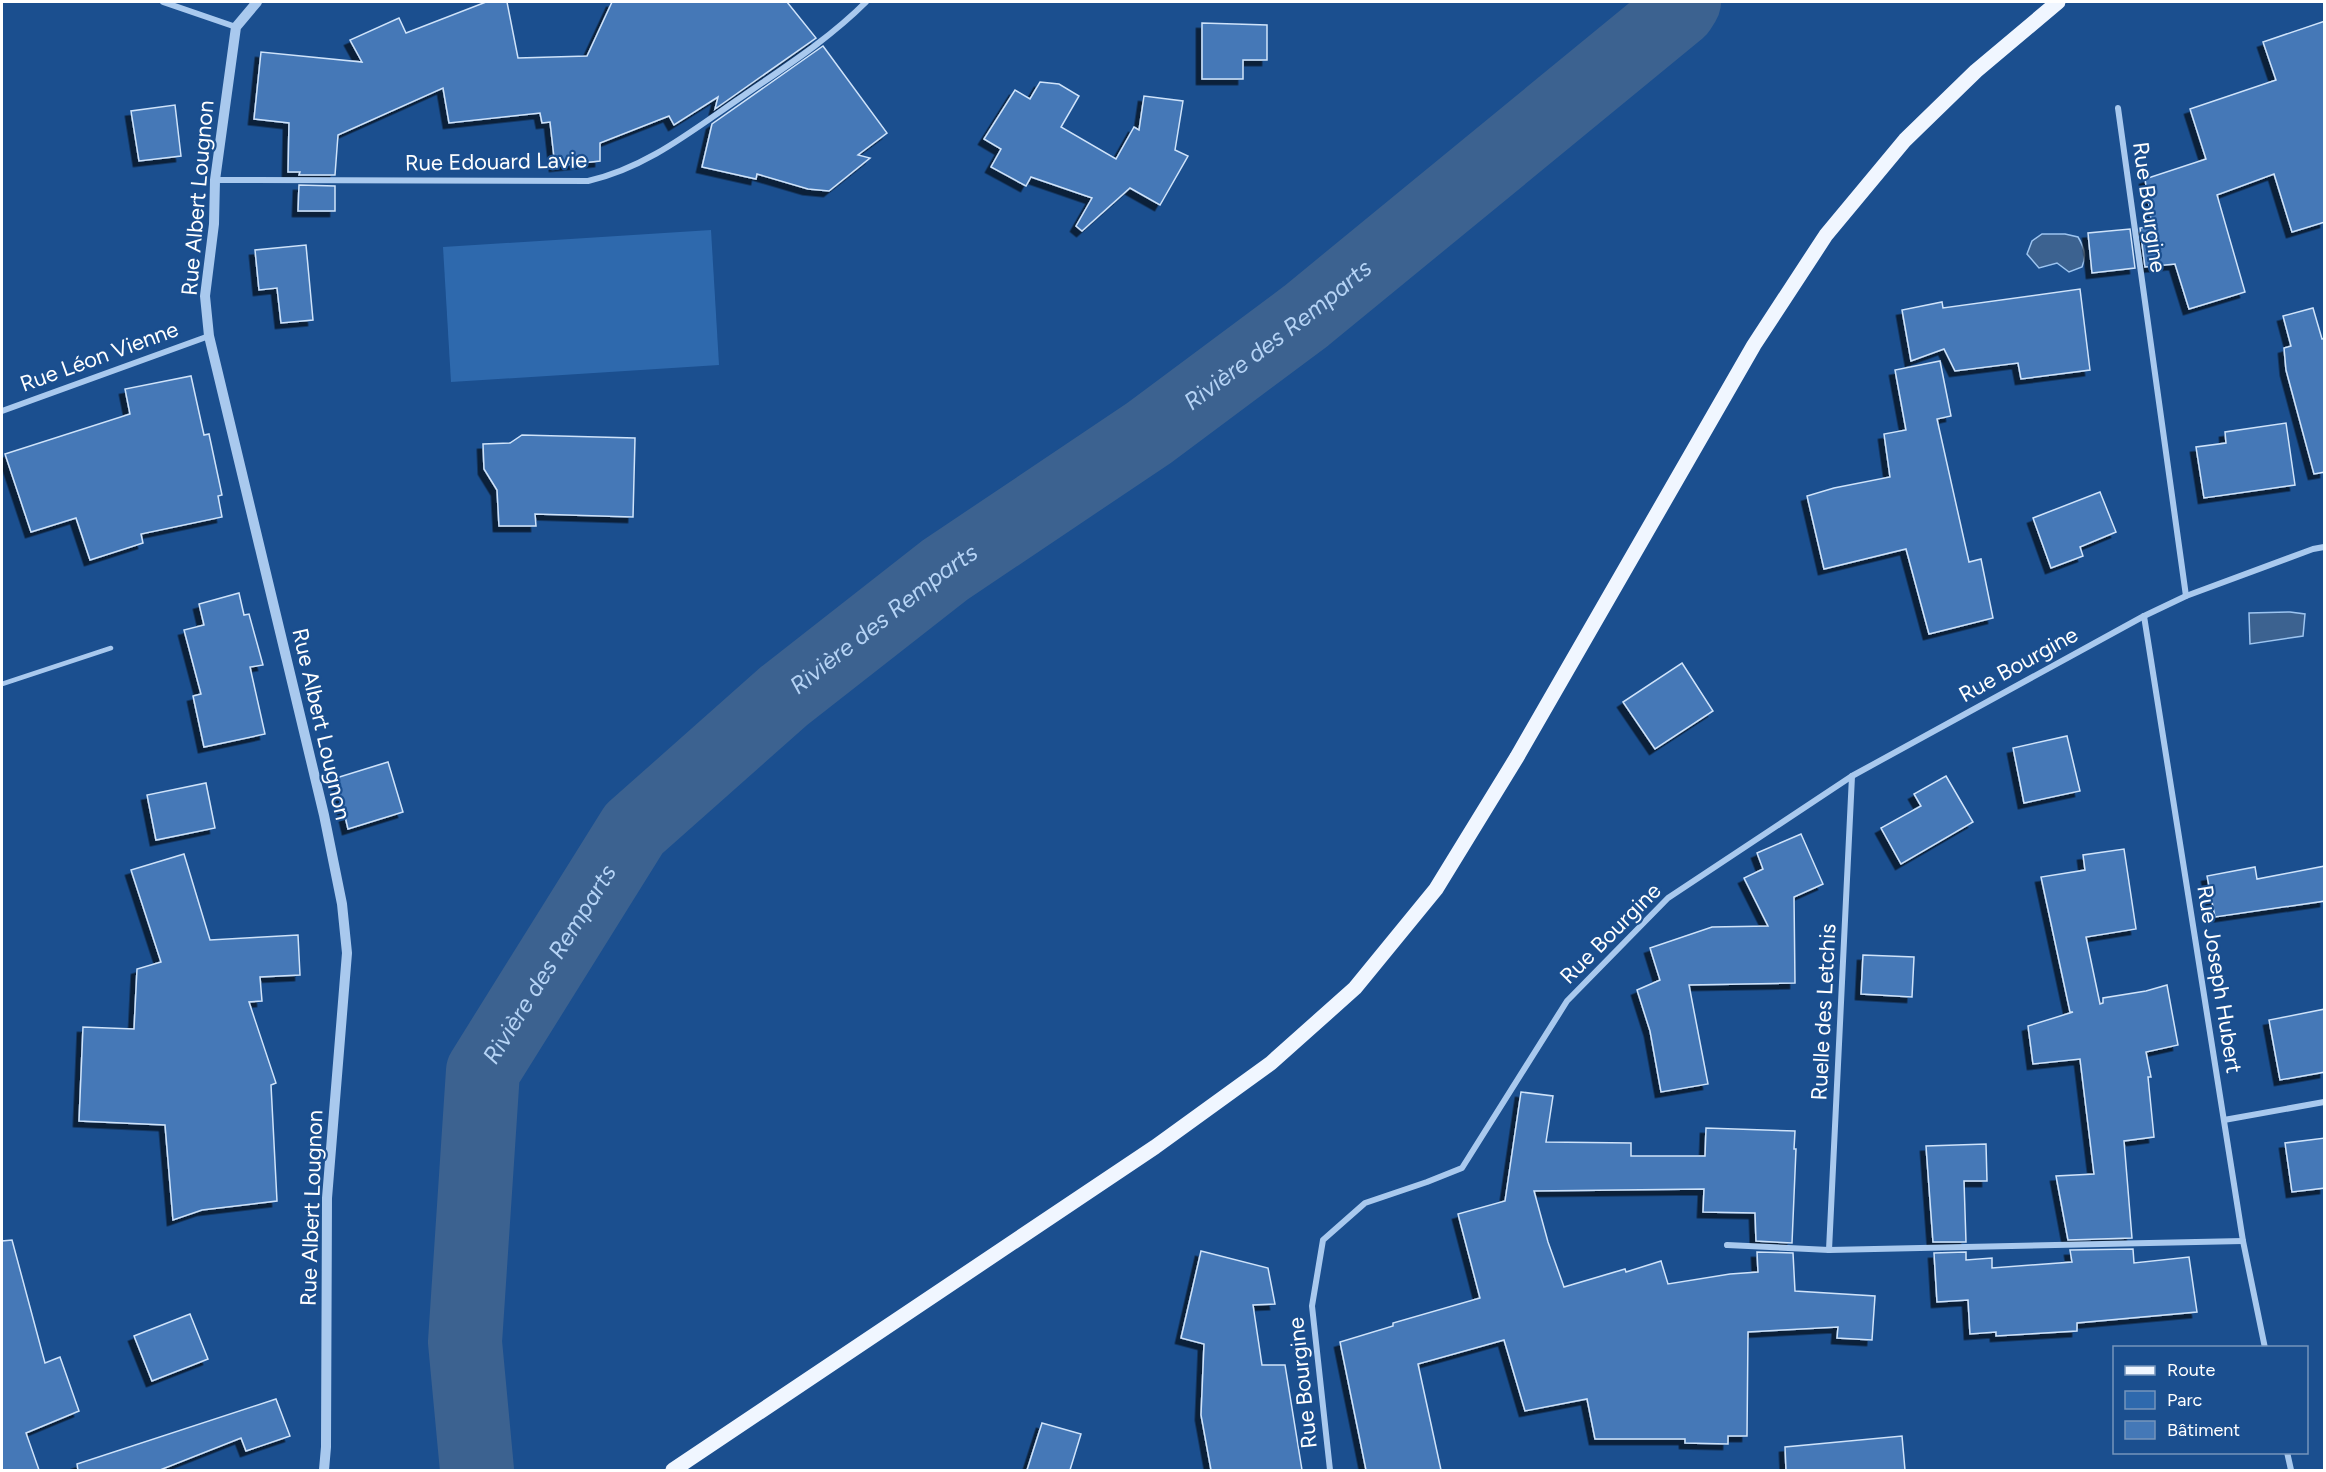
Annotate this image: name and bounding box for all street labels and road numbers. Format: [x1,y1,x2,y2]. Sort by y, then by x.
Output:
street label: Rue Albert Lougnon [176,99,219,297]
street label: Rue Bourgine [2127,140,2172,274]
street label: Rue Edouard Lavie [405,146,587,177]
street label: Rue Léon Vienne [16,315,182,398]
street label: Rue Bourgine [1954,621,2082,708]
street label: Rue Albert Lougnon [286,626,357,823]
street label: Rue Bourgine [1554,877,1666,989]
street label: Rue Joseph Hubert [2191,883,2248,1075]
street label: Ruelle des Letchis [1805,923,1842,1101]
street label: Rue Albert Lougnon [295,1110,328,1306]
street label: Rue Bourgine [1282,1316,1323,1450]

